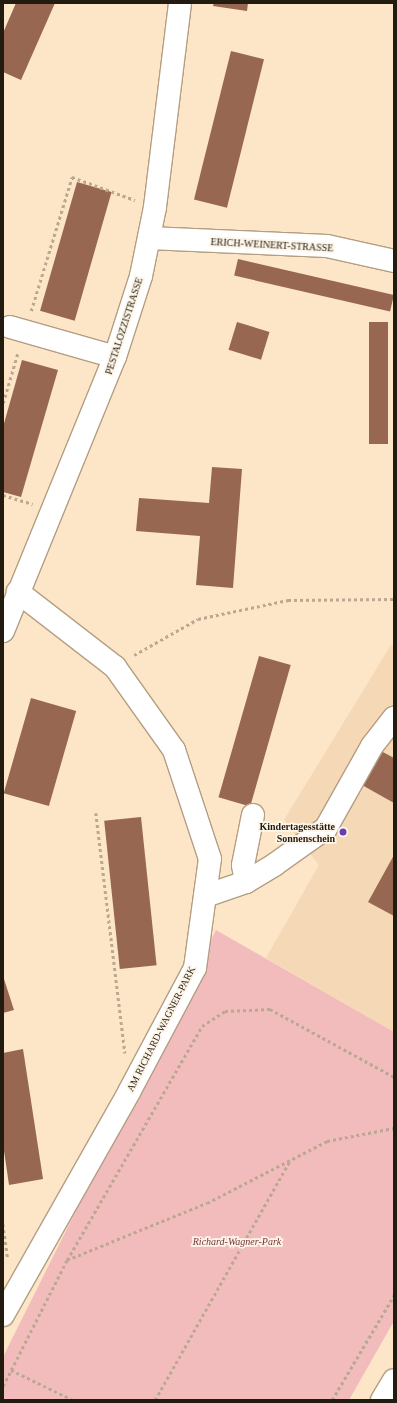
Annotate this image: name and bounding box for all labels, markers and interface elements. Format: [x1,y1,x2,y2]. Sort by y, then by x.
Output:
street label: ERICH-WEINERT-STRASSE [210,236,334,254]
street label: PESTALOZZISTRASSE [103,276,145,376]
place label: Kindertagesstätte Sonnenschein [259,820,335,844]
marker: Kindertagesstätte Sonnenschein [338,827,348,837]
street label: AM RICHARD-WAGNER-PARK [124,964,198,1094]
park label: Richard-Wagner-Park [193,1236,281,1248]

